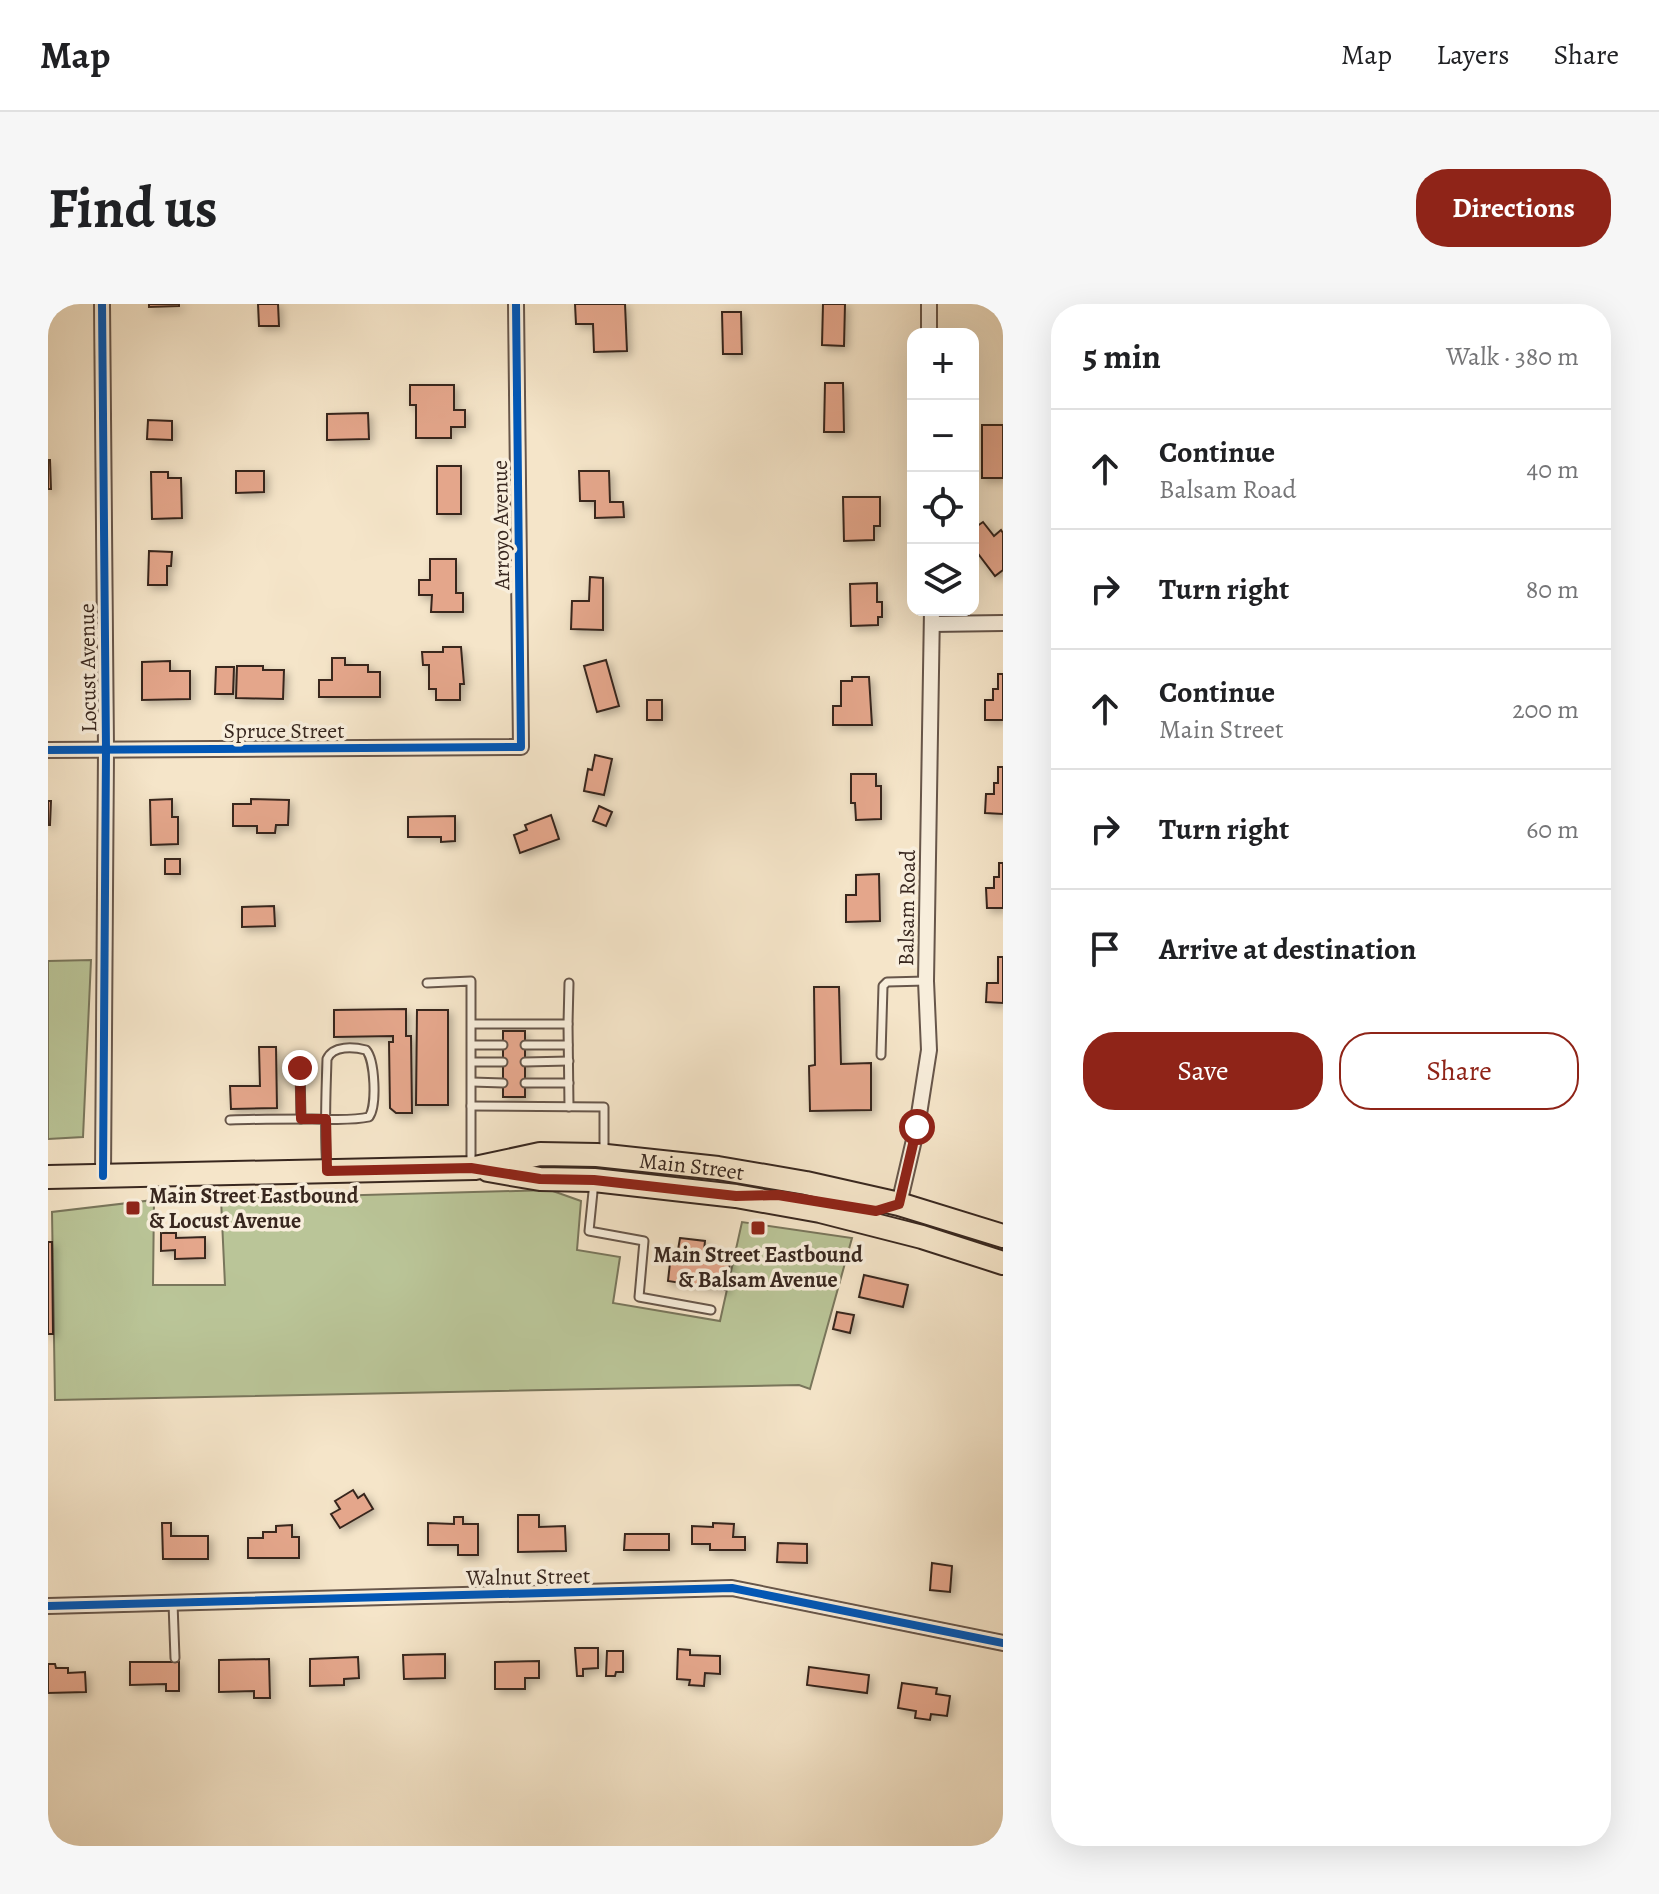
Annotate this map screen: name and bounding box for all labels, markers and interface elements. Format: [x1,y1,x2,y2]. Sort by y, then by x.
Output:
text: Map [40,29,110,81]
text: Map [1341,36,1392,74]
text: Layers [1436,36,1509,74]
text: Share [1553,36,1619,74]
button: Directions [1416,169,1611,247]
text: Find us [48,170,218,246]
map controls [907,328,979,616]
button: + [907,328,979,400]
text: 5 min [1083,333,1161,380]
text: Walk · 380 m [1446,339,1579,374]
button: − [907,400,979,472]
text: Continue [1159,432,1275,472]
icon: ahead [1083,447,1127,491]
text: 40 m [1527,452,1579,487]
street label: Arroyo Avenue [485,460,517,591]
button: locate [907,472,979,544]
text: Balsam Road [1159,472,1296,507]
button: layers [907,544,979,616]
icon: right [1083,567,1127,611]
text: Turn right [1159,569,1289,609]
text: 80 m [1526,572,1579,607]
street label: Locust Avenue [72,603,104,733]
text: Continue [1159,672,1275,712]
icon: ahead [1083,687,1127,731]
text: 200 m [1512,692,1579,727]
text: Main Street [1159,712,1284,747]
street label: Spruce Street [224,716,344,746]
icon: right [1083,807,1127,851]
text: Turn right [1159,809,1289,849]
text: 60 m [1526,812,1579,847]
street label: Balsam Road [891,849,923,966]
icon: arrive [1083,927,1127,971]
text: Arrive at destination [1159,929,1416,969]
button: Save [1083,1032,1323,1110]
button: Share [1339,1032,1579,1110]
route end [282,1050,318,1086]
route start [899,1109,935,1145]
street label: Main Street [638,1146,746,1188]
place label: Main Street Eastbound & Locust Avenue [149,1181,359,1236]
marker: Main Street Eastbound & Locust Avenue [124,1199,142,1217]
marker: Main Street Eastbound & Balsam Avenue [749,1219,767,1237]
place label: Main Street Eastbound & Balsam Avenue [653,1240,863,1295]
street label: Walnut Street [465,1561,590,1593]

